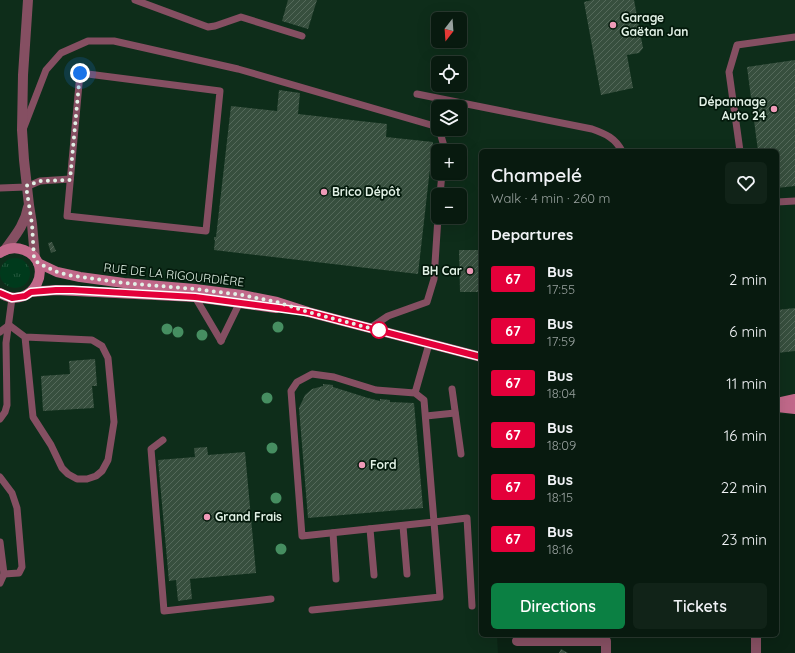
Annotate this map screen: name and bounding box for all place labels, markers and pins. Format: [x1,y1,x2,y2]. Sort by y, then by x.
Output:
place label: Garage Gaëtan Jan [621,10,688,39]
marker: Garage Gaëtan Jan [608,20,618,30]
place label: Dépannage Auto 24 [699,94,766,123]
marker: Dépannage Auto 24 [769,104,779,114]
place label: Brico Dépôt [332,184,401,199]
marker: Brico Dépôt [319,187,329,197]
place label: BH Car [422,263,462,278]
marker: BH Car [465,266,475,276]
unlabelled marker [370,321,388,339]
place label: Ford [370,457,397,472]
marker: Ford [357,460,367,470]
place label: Grand Frais [215,509,282,524]
marker: Grand Frais [202,512,212,522]

